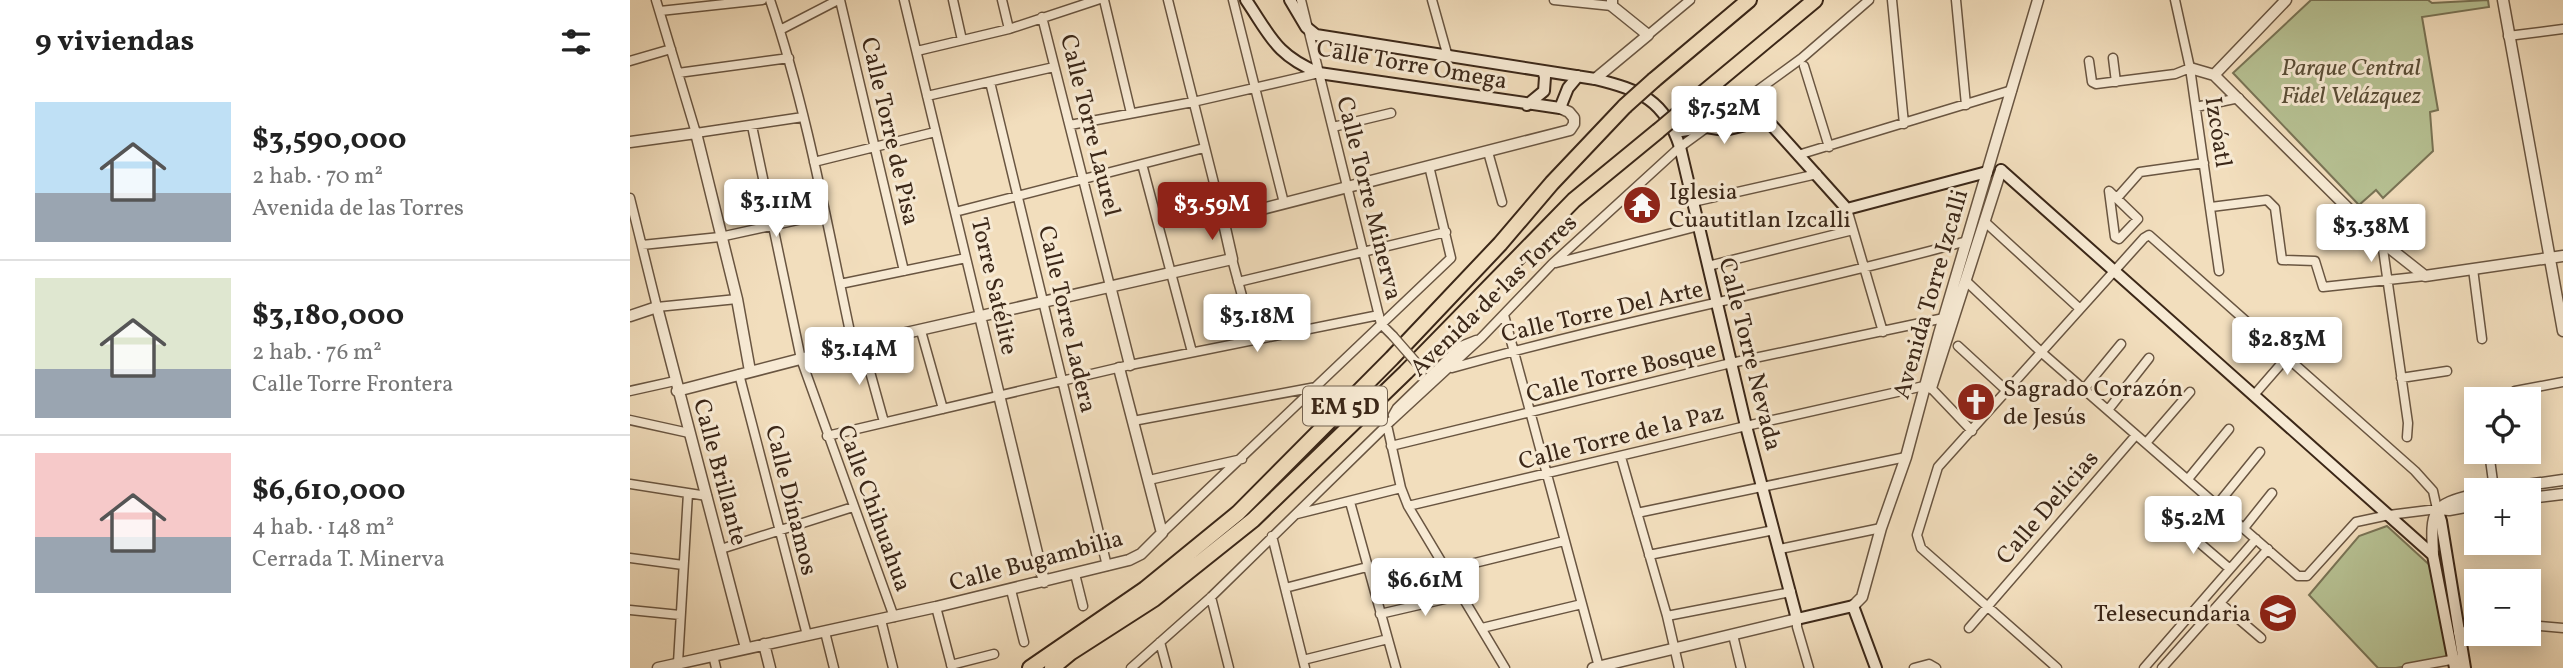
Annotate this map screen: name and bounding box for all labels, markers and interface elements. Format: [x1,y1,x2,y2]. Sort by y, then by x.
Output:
text: 9 viviendas [35,21,194,63]
icon: filters [557,23,595,61]
street label: Calle Torre Laurel [1050,31,1128,220]
street label: Calle Torre Omega [1314,32,1510,99]
street label: Calle Torre de Pisa [851,34,927,229]
park label: Parque Central Fidel Velázquez [2281,52,2422,114]
pin: $7.52M [1667,86,1781,146]
street label: Calle Torre Minerva [1326,93,1410,304]
text: $7.52M [1687,93,1761,125]
street label: Izcóatl [2195,94,2239,170]
text: $3,590,000 [252,119,407,161]
icon: home [91,130,175,214]
text: 2 hab. · 70 m² [252,161,383,193]
place label: Iglesia Cuautitlan Izcalli [1669,176,1851,238]
pin: $3.11M [719,180,833,239]
pin: $3.59M [1155,182,1269,242]
temple icon: Iglesia Cuautitlan Izcalli [1621,184,1663,226]
text: $3.11M [740,186,812,218]
street label: Avenida Torre Izcalli [1886,186,1978,403]
text: $3.59M [1174,189,1250,221]
text: Avenida de las Torres [252,193,464,225]
pin: $3.38M [2314,204,2428,264]
street label: Avenida de las Torres [1403,207,1586,385]
text: $3.38M [2332,211,2410,243]
street label: Torre Satélite [961,215,1025,358]
street label: Calle Torre Ladera [1028,222,1104,416]
street label: Calle Torre Nevada [1709,254,1789,455]
street label: Calle Torre Del Arte [1498,273,1707,353]
pin: $3.18M [1200,294,1314,354]
text: $3,180,000 [252,295,404,337]
text: $3.18M [1219,301,1295,333]
icon: home [91,306,175,390]
pin: $2.83M [2230,318,2344,377]
text: $2.83M [2248,324,2326,356]
pin: $3.14M [802,328,916,387]
street label: Calle Torre Bosque [1523,333,1720,413]
text: $3.14M [821,334,897,366]
text: 2 hab. · 76 m² [252,337,382,369]
text: Calle Torre Frontera [252,369,454,401]
place label: Sagrado Corazón de Jesús [2003,373,2183,435]
church icon: Sagrado Corazón de Jesús [1955,381,1997,423]
road number: EM 5D [1303,386,1387,426]
map controls [2464,387,2541,646]
button: locate [2464,387,2541,464]
street label: Calle Brillante [683,395,755,550]
street label: Calle Torre de la Paz [1515,396,1728,480]
street label: Calle Chihuahua [827,421,919,597]
street label: Calle Dínamos [755,422,825,579]
street label: Calle Delicias [1989,444,2108,573]
text: $6,610,000 [252,470,406,512]
button: + [2464,478,2541,555]
icon: home [91,481,175,565]
pin: $5.2M [2144,496,2242,556]
text: $5.2M [2161,503,2225,535]
text: 4 hab. · 148 m² [252,512,394,544]
street label: Calle Bugambilia [946,522,1127,601]
text: Cerrada T. Minerva [252,544,445,576]
pin: $6.61M [1368,558,1482,618]
text: $6.61M [1387,565,1463,597]
button: − [2464,569,2541,646]
school or university icon: Telesecundaria [2257,592,2299,634]
place label: Telesecundaria [2094,598,2251,632]

